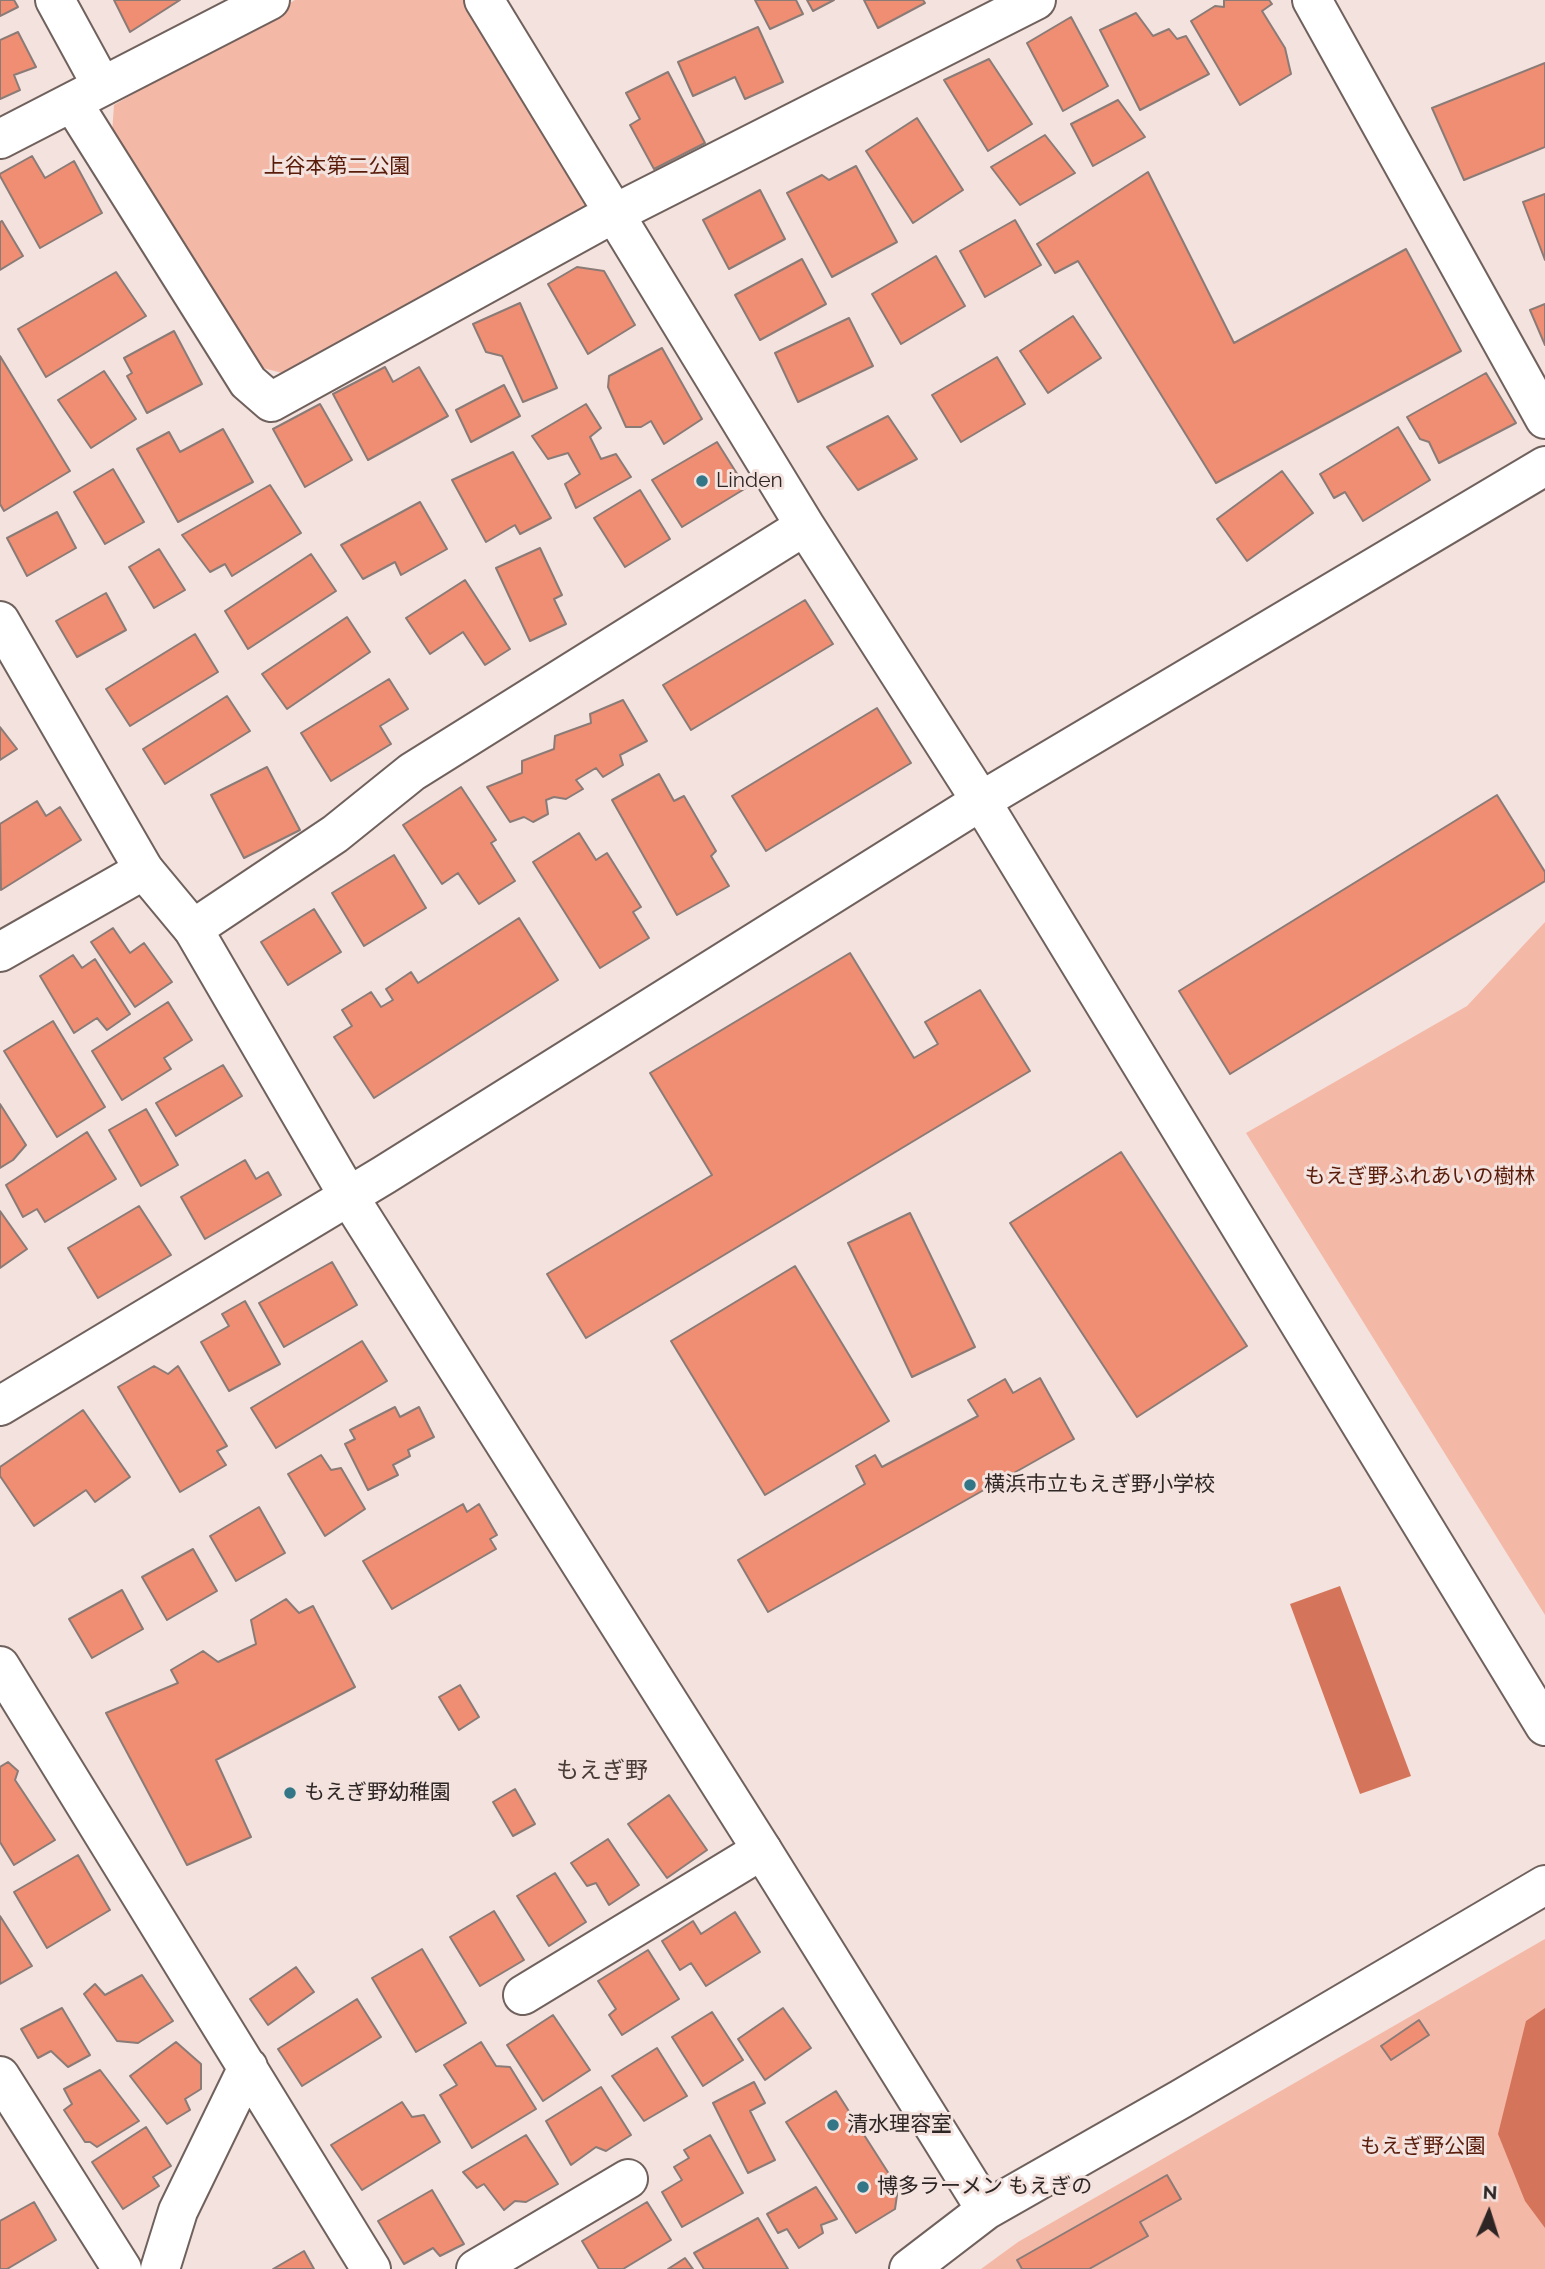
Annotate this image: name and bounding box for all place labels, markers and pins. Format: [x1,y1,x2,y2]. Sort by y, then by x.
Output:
place label: Linden [716,468,783,494]
marker: Linden [694,473,710,489]
place label: 横浜市立もえぎ野小学校 [984,1472,1215,1498]
marker: 横浜市立もえぎ野小学校 [962,1477,978,1493]
place label: もえぎ野幼稚園 [304,1780,451,1806]
marker: もえぎ野幼稚園 [282,1785,298,1801]
place label: 清水理容室 [847,2112,952,2138]
marker: 清水理容室 [825,2117,841,2133]
place label: 博多ラーメン もえぎの [877,2174,1092,2200]
marker: 博多ラーメン もえぎの [855,2179,871,2195]

